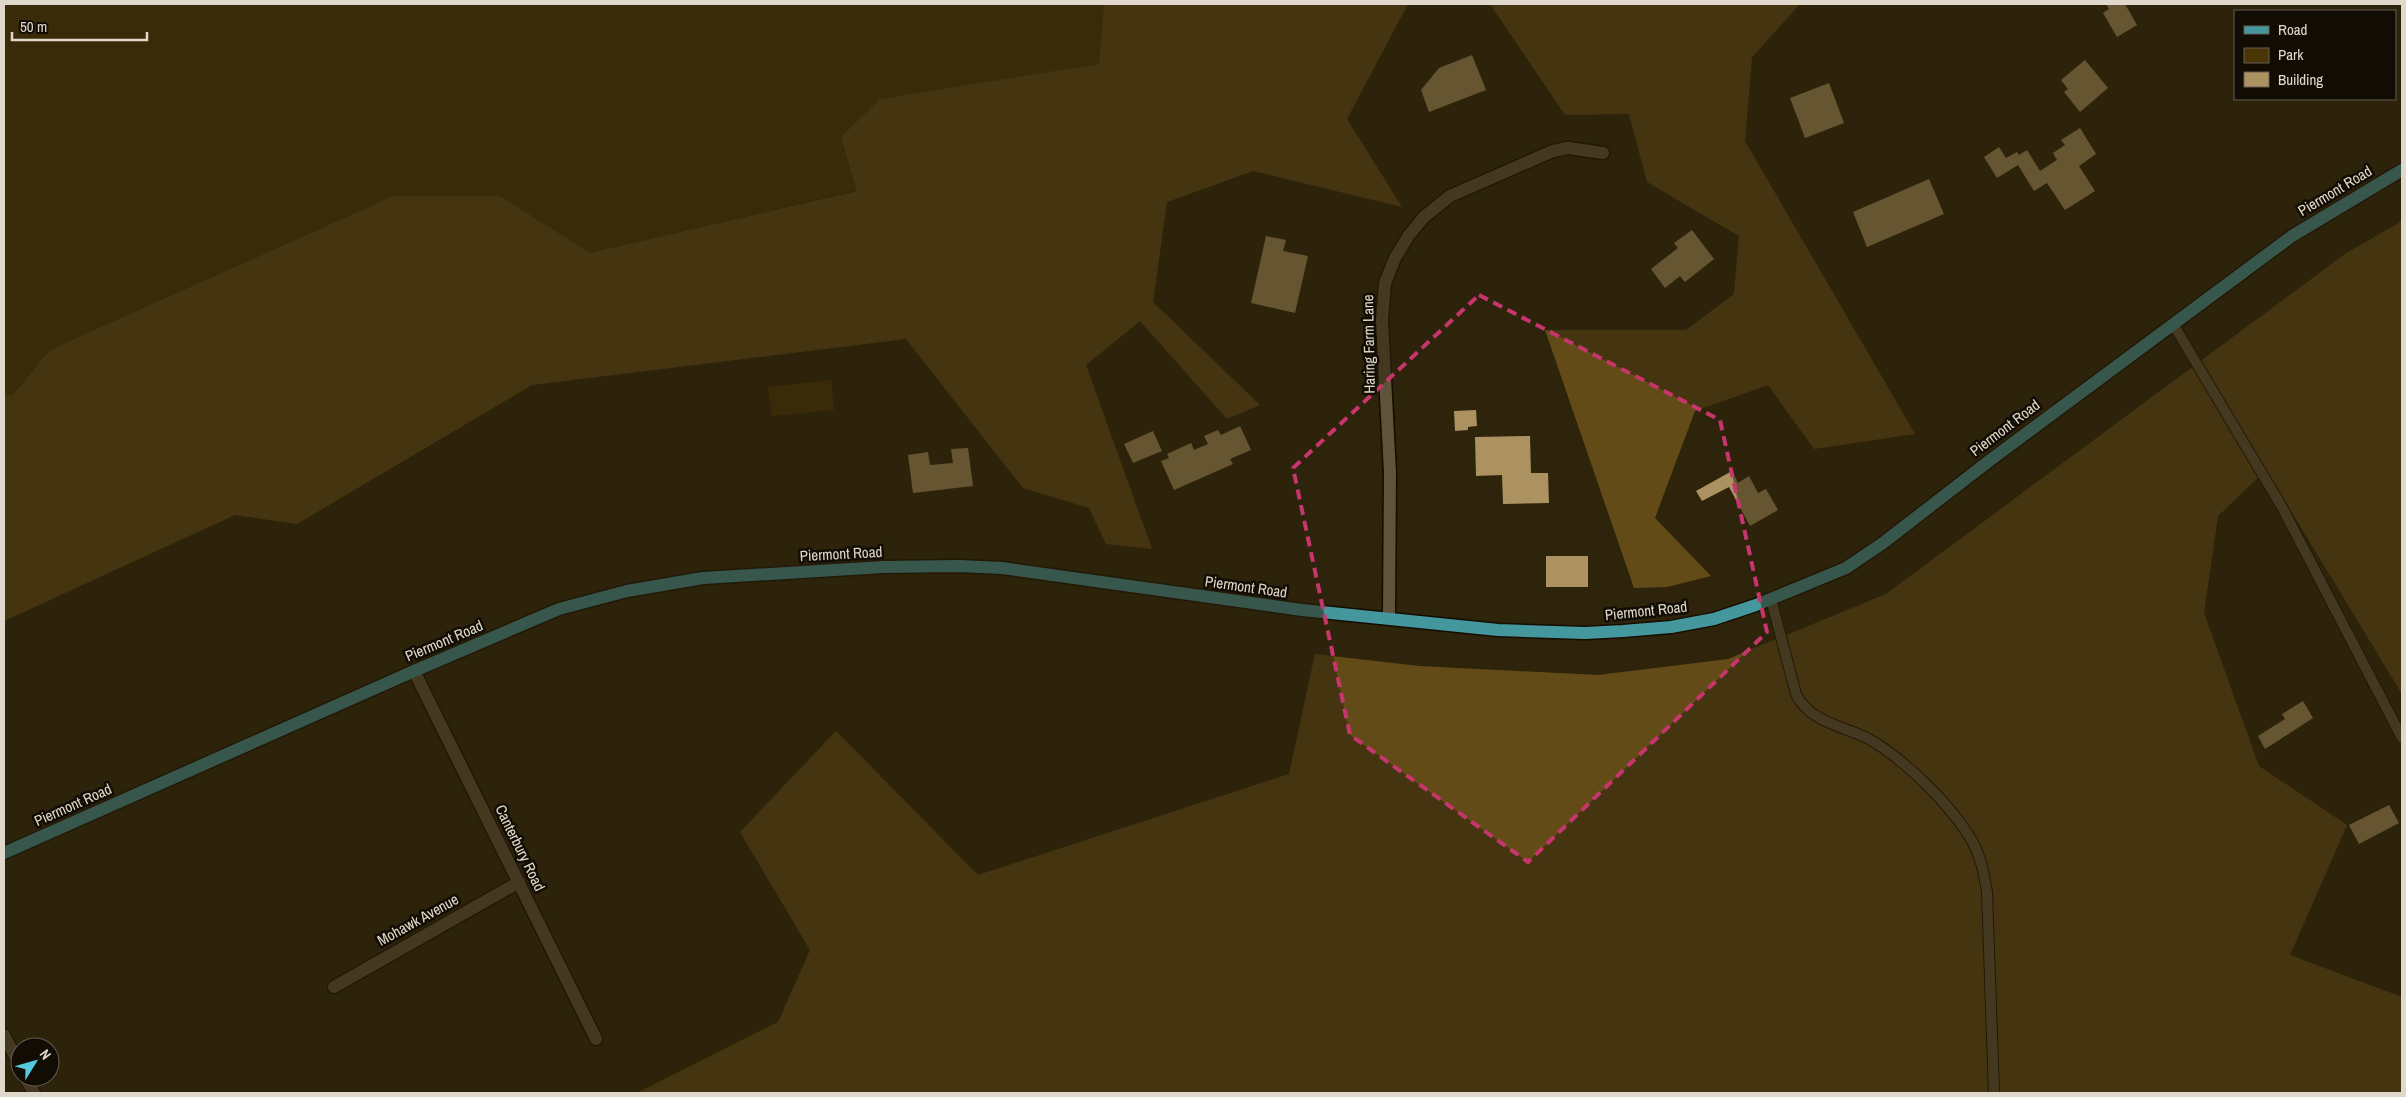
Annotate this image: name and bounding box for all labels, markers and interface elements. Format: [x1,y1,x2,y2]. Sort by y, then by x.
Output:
scale bar [12,10,148,42]
legend [2234,10,2396,100]
text: 50 m [20,16,47,37]
text: Road [2278,19,2307,40]
text: Park [2278,44,2304,65]
text: Building [2278,69,2323,90]
street label: Piermont Road [2294,160,2376,221]
street label: Haring Farm Lane [1357,294,1380,394]
street label: Piermont Road [1965,394,2044,461]
street label: Piermont Road [799,541,883,566]
street label: Piermont Road [1204,570,1288,603]
street label: Piermont Road [1604,596,1688,625]
street label: Piermont Road [402,615,486,666]
street label: Piermont Road [31,778,115,831]
street label: Canterbury Road [490,801,550,894]
street label: Mohawk Avenue [373,888,462,951]
north arrow [10,1037,60,1087]
text: N [36,1045,55,1063]

